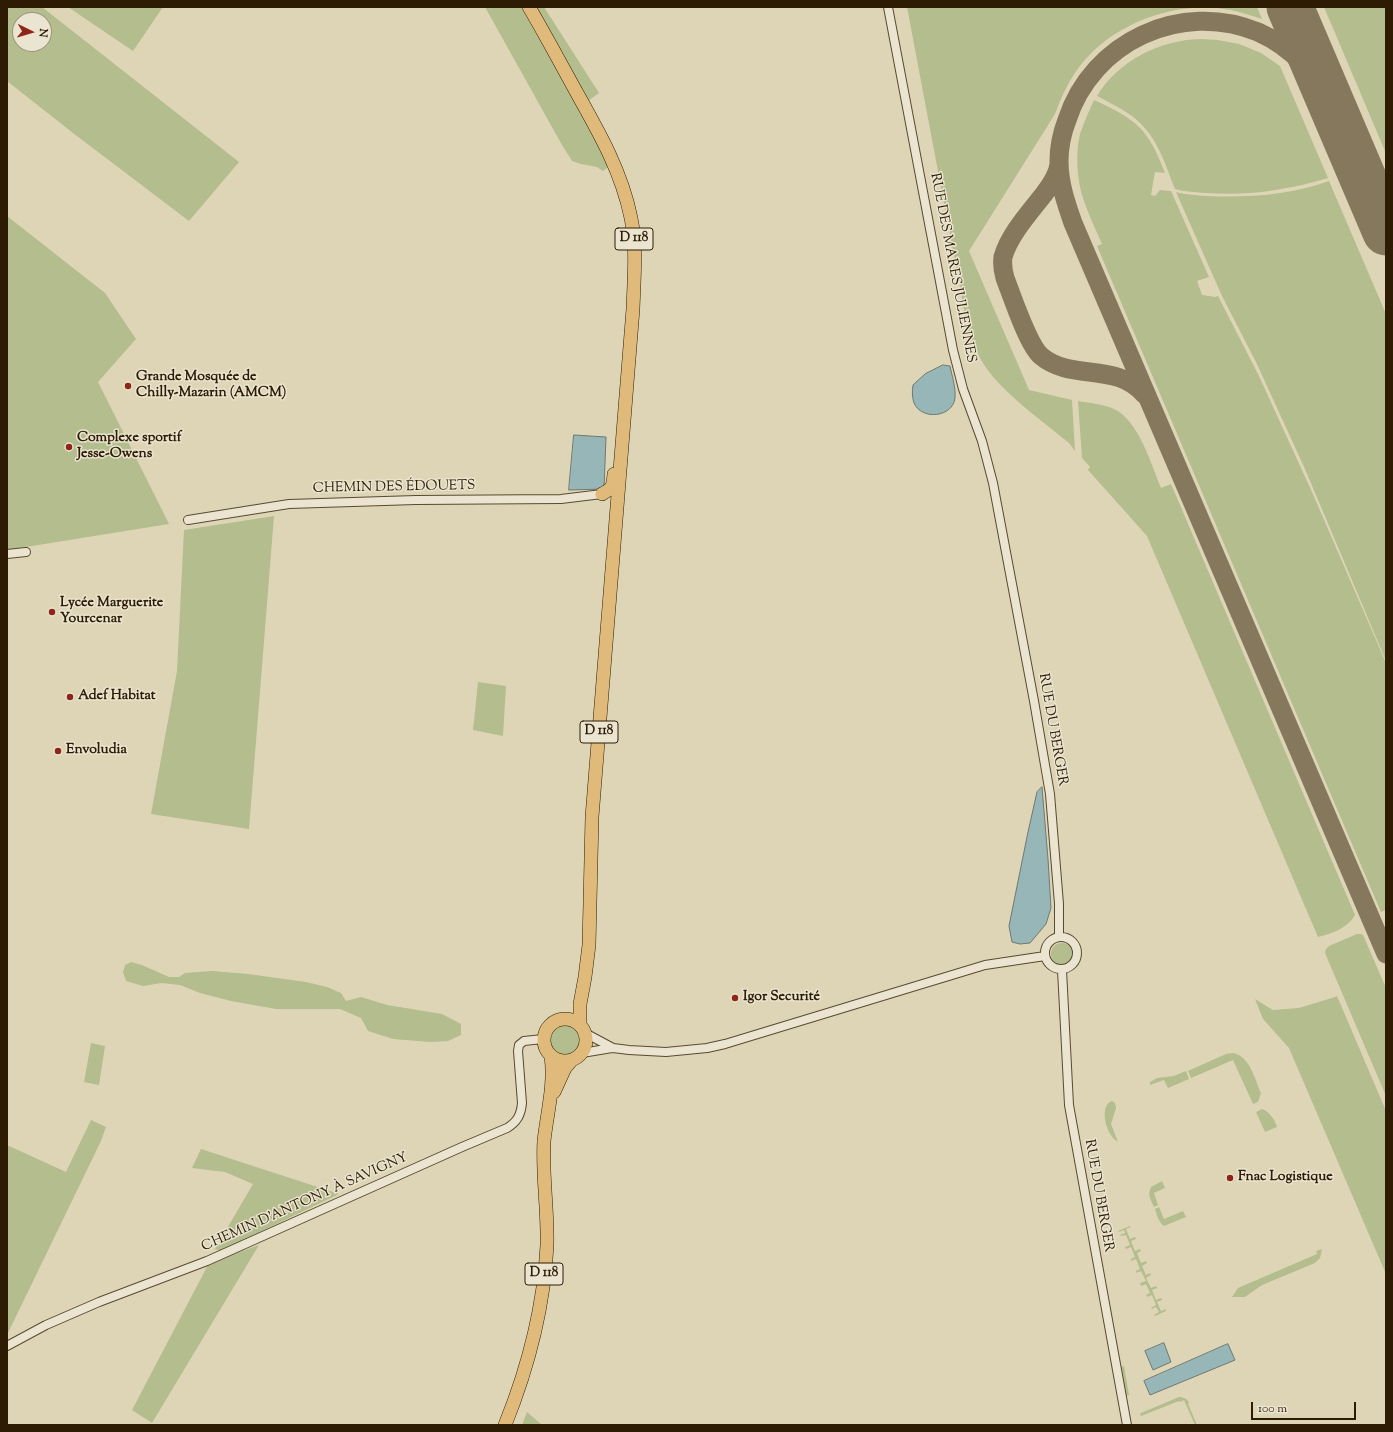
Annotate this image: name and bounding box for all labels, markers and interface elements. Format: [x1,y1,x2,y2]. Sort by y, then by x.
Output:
north arrow [12,12,52,52]
text: N [35,28,51,38]
street label: RUE DES MARES JULIENNES [925,172,979,364]
road number: D 118 [615,228,653,250]
place label: Grande Mosquée de Chilly-Mazarin (AMCM) [136,370,286,402]
marker: Grande Mosquée de Chilly-Mazarin (AMCM) [123,381,133,391]
place label: Complexe sportif Jesse-Owens [77,431,182,464]
marker: Complexe sportif Jesse-Owens [64,442,74,452]
street label: CHEMIN DES ÉDOUETS [312,478,476,498]
place label: Lycée Marguerite Yourcenar [60,596,163,628]
marker: Lycée Marguerite Yourcenar [47,607,57,617]
street label: RUE DU BERGER [1034,672,1070,788]
place label: Adef Habitat [78,689,156,705]
marker: Adef Habitat [65,692,75,702]
road number: D 118 [580,721,618,743]
place label: Envoludia [66,743,127,759]
marker: Envoludia [53,746,63,756]
place label: Igor Securité [743,990,820,1006]
marker: Igor Securité [730,993,740,1003]
street label: RUE DU BERGER [1080,1138,1116,1254]
street label: CHEMIN D'ANTONY À SAVIGNY [199,1150,411,1256]
place label: Fnac Logistique [1238,1170,1333,1186]
marker: Fnac Logistique [1225,1173,1235,1183]
road number: D 118 [525,1263,563,1285]
scale bar [1253,1394,1358,1420]
text: 100 m [1258,1400,1287,1418]

